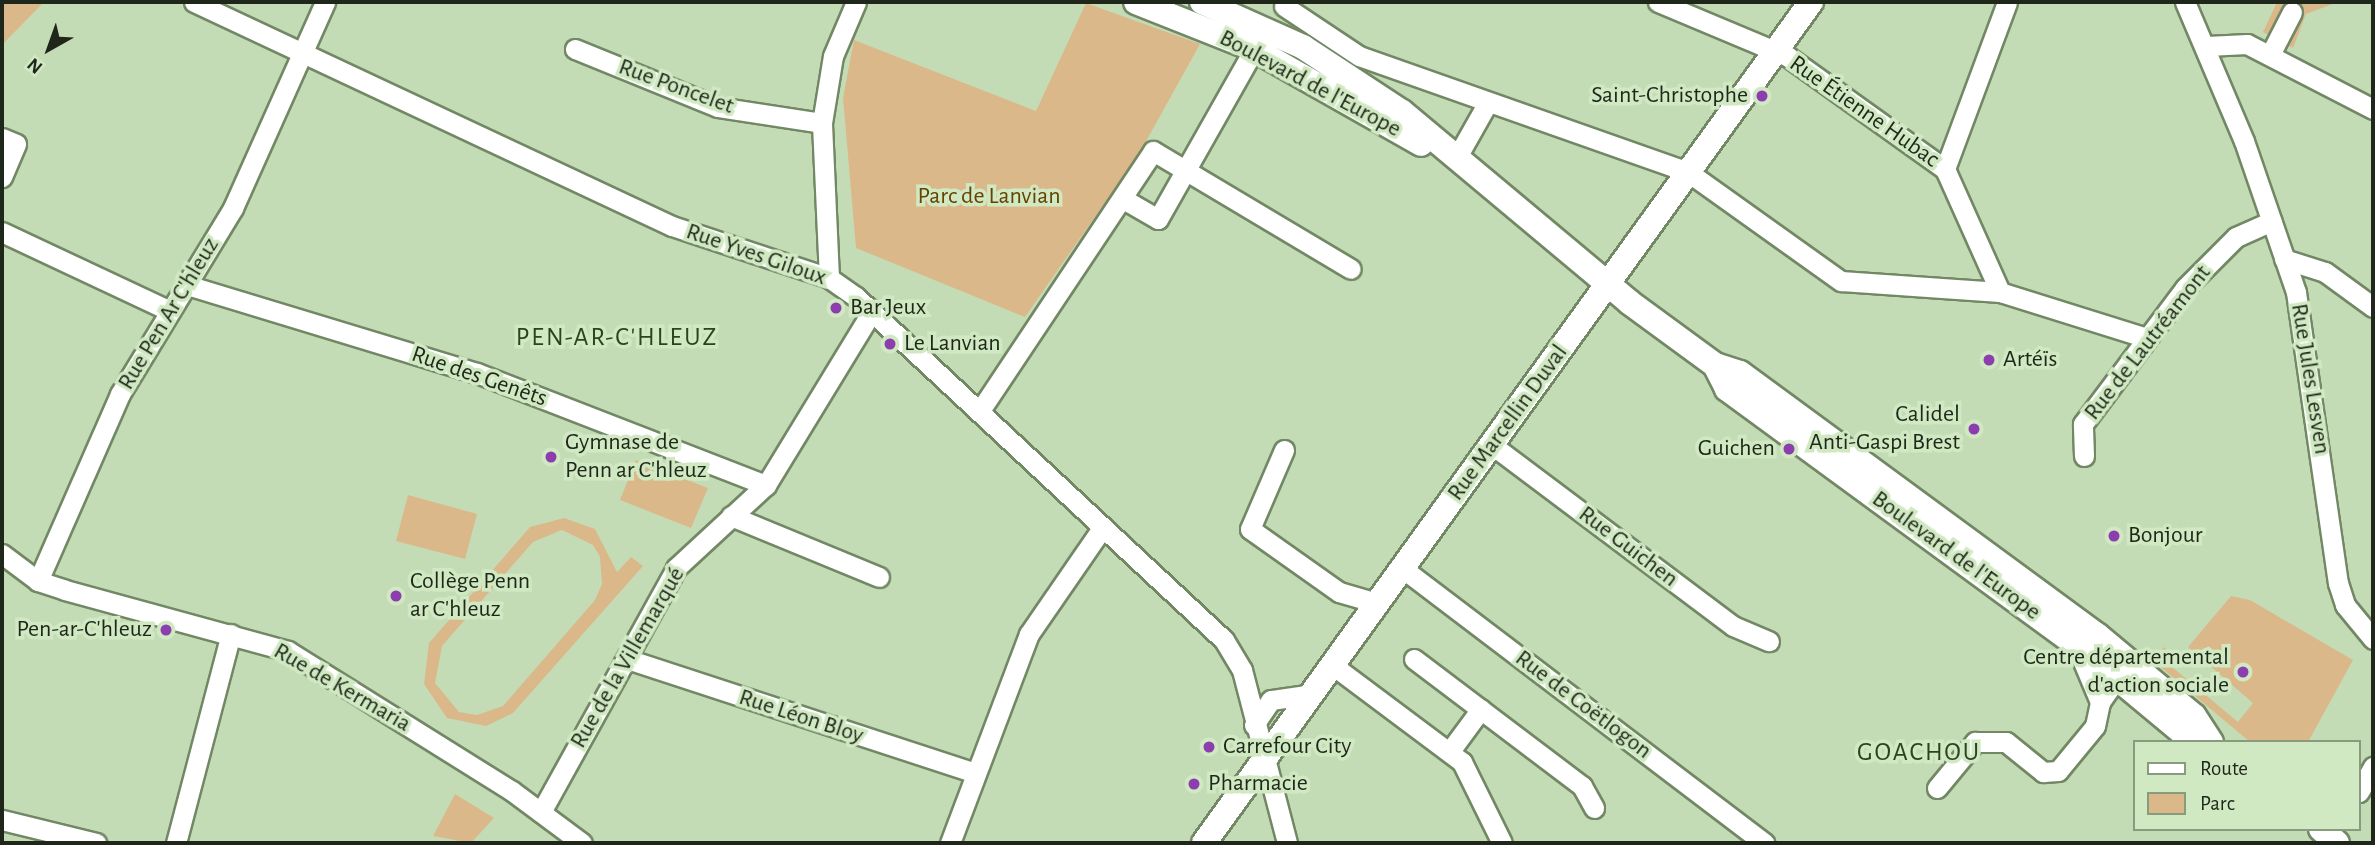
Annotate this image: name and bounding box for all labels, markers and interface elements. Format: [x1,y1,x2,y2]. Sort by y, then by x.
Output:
north arrow [14,14,84,84]
street label: Boulevard de l'Europe [1214,24,1406,144]
street label: Rue Étienne Hubac [1784,50,1944,174]
street label: Rue Poncelet [614,53,738,121]
text: N [24,54,46,77]
place label: Saint-Christophe [1591,82,1748,110]
marker: Saint-Christophe [1754,88,1770,104]
park label: Parc de Lanvian [917,183,1061,211]
street label: Rue Yves Giloux [682,218,830,292]
street label: Rue Pen Ar C'hleuz [112,233,226,395]
street label: Rue de Lautréamont [2078,260,2218,426]
place label: Bar Jeux [850,294,926,322]
marker: Bar Jeux [828,300,844,316]
street label: Rue Jules Lesven [2284,302,2336,456]
district label: PEN-AR-C'HLEUZ [518,322,716,354]
place label: Le Lanvian [904,330,1001,358]
marker: Le Lanvian [882,336,898,352]
street label: Rue Marcellin Duval [1442,339,1574,507]
street label: Rue des Genêts [407,340,551,414]
place label: Artéïs [2003,346,2057,374]
marker: Artéïs [1981,352,1997,368]
place label: Calidel Anti-Gaspi Brest [1809,401,1960,457]
marker: Calidel Anti-Gaspi Brest [1966,421,1982,437]
place label: Gymnase de Penn ar C'hleuz [565,429,707,485]
place label: Guichen [1698,435,1775,463]
marker: Guichen [1781,441,1797,457]
marker: Gymnase de Penn ar C'hleuz [543,449,559,465]
street label: Boulevard de l'Europe [1866,485,2046,627]
street label: Rue Guichen [1573,500,1683,594]
place label: Bonjour [2128,522,2202,550]
marker: Bonjour [2106,528,2122,544]
street label: Rue de la Villemarqué [565,562,691,754]
place label: Collège Penn ar C'hleuz [410,568,530,624]
marker: Collège Penn ar C'hleuz [388,588,404,604]
place label: Pen-ar-C'hleuz [16,616,152,644]
marker: Pen-ar-C'hleuz [158,622,174,638]
street label: Rue de Kermaria [268,637,416,739]
street label: Rue de Coëtlogon [1509,644,1657,766]
place label: Centre départemental d'action sociale [2023,644,2229,700]
marker: Centre départemental d'action sociale [2235,664,2251,680]
street label: Rue Léon Bloy [735,683,867,751]
place label: Carrefour City [1223,733,1351,761]
district label: GOACHOU [1858,737,1980,769]
marker: Carrefour City [1201,739,1217,755]
legend [2134,740,2361,831]
text: Route [2200,758,2248,779]
place label: Pharmacie [1208,770,1308,798]
marker: Pharmacie [1186,776,1202,792]
text: Parc [2200,793,2235,814]

